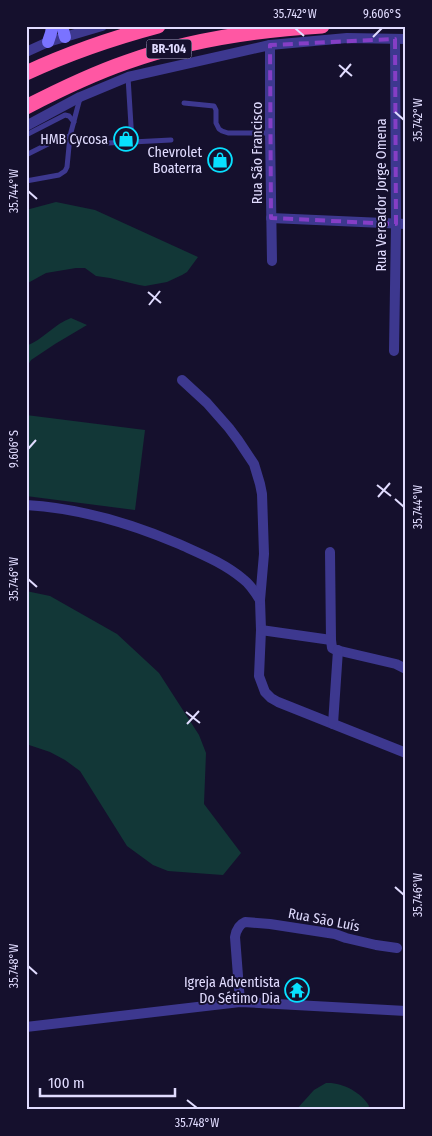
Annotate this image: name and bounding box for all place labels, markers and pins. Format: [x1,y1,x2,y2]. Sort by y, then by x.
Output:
shop icon: HMB Cycosa [113,126,139,152]
place label: HMB Cycosa [40,131,108,148]
place label: Chevrolet Boaterra [148,144,202,177]
shop icon: Chevrolet Boaterra [207,147,233,173]
place label: Igreja Adventista Do Sétimo Dia [184,974,280,1007]
temple icon: Igreja Adventista Do Sétimo Dia [284,977,310,1003]

